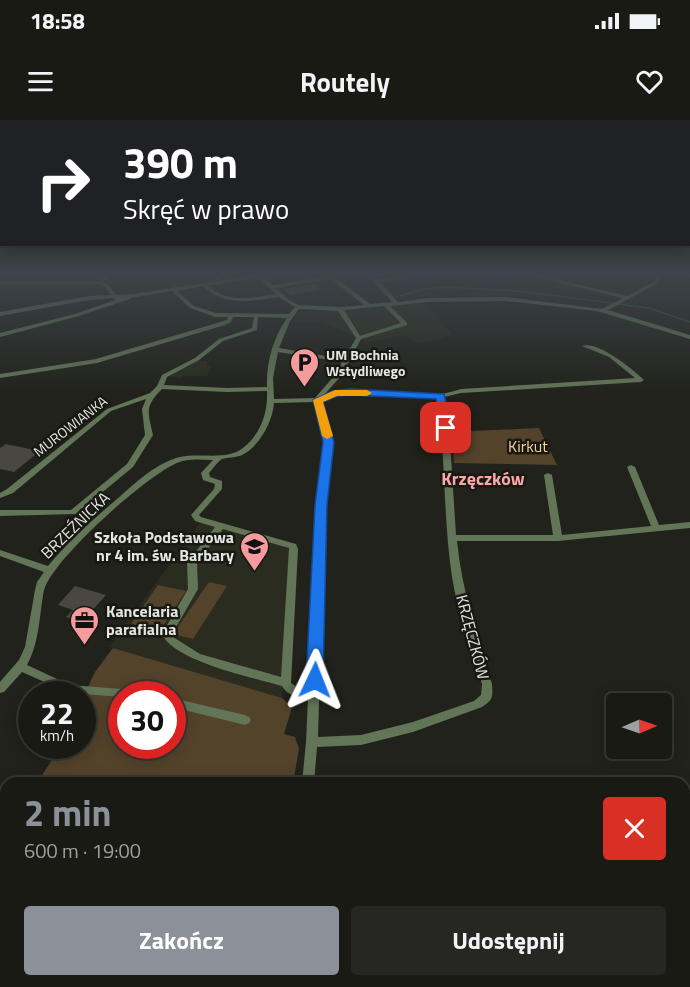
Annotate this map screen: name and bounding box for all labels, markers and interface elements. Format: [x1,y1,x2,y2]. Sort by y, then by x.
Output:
text: 18:58 [30,4,85,38]
text: Routely [300,61,390,102]
icon: menu [24,65,57,98]
icon: heart [633,65,666,98]
text: 390 m [123,130,238,194]
icon: right [24,144,102,222]
text: Skręć w prawo [123,188,289,229]
place label: UM Bochnia Wstydliwego [326,344,405,381]
parking icon: UM Bochnia Wstydliwego [289,346,321,388]
street label: MUROWIANKA [29,390,112,462]
pin [420,402,471,453]
icon: arrive [429,411,462,444]
park label: Kirkut [508,434,548,458]
district label: Krzęczków [441,465,525,492]
street label: BRZEŹNICKA [35,486,115,564]
place label: Szkoła Podstawowa nr 4 im. św. Barbary [94,525,234,567]
school or university icon: Szkoła Podstawowa nr 4 im. św. Barbary [239,530,271,572]
street label: KRZĘCZKÓW [450,592,496,682]
place label: Kancelaria parafialna [106,599,178,641]
office icon: Kancelaria parafialna [69,604,101,646]
position arrow [283,648,347,712]
speed limit sign: 30 [108,681,186,759]
text: 22 [40,690,74,736]
north arrow [606,693,672,759]
map controls [606,693,672,759]
text: km/h [40,724,74,747]
text: 2 min [24,785,111,840]
button: close [603,797,666,860]
text: 600 m · 19:00 [24,835,141,866]
button: Zakończ [24,906,339,975]
button: Udostępnij [351,906,666,975]

